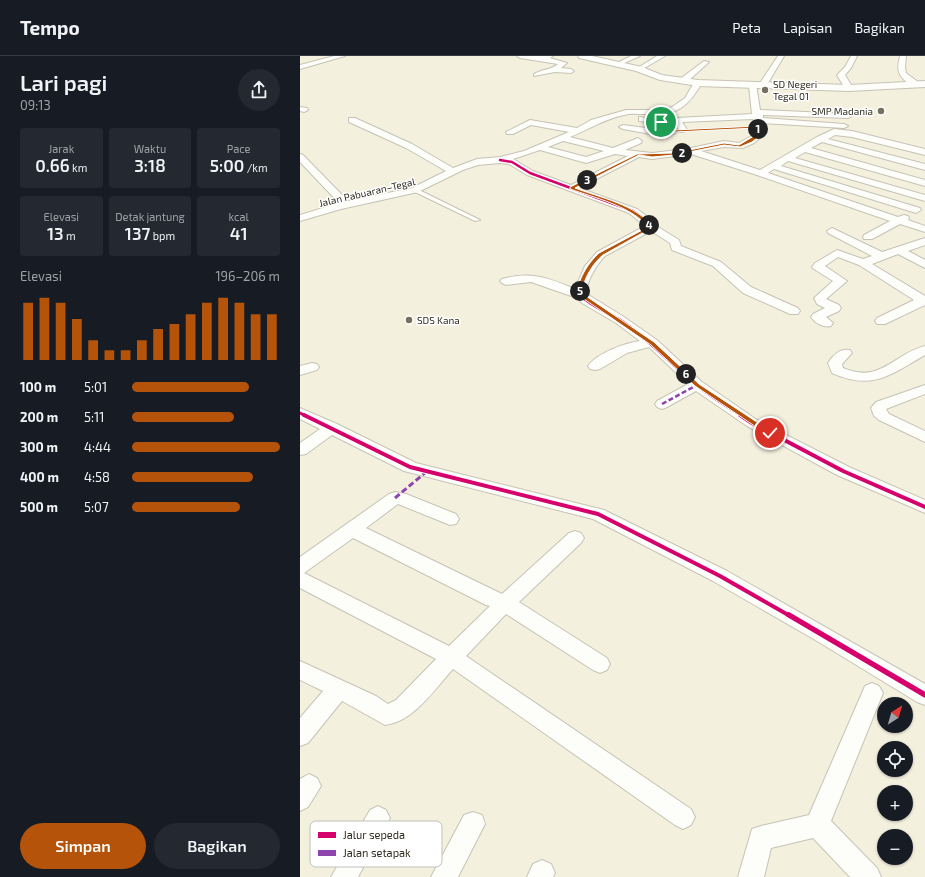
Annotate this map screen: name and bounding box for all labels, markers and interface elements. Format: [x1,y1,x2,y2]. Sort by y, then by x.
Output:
text: Tempo [20,16,80,39]
text: Peta [732,19,761,36]
text: Lapisan [783,19,832,36]
text: Bagikan [854,19,905,36]
text: Lari pagi [20,69,107,95]
button: share [238,69,280,111]
place label: SD Negeri Tegal 01 [773,78,817,102]
marker: SD Negeri Tegal 01 [760,85,770,95]
text: 09:13 [20,97,51,113]
pin [644,105,678,139]
place label: SMP Madania [811,105,873,117]
marker: SMP Madania [876,106,886,116]
icon: arrive [650,111,672,133]
pin: 1 [748,119,768,139]
text: 1 [756,122,760,135]
text: Jarak [48,142,74,155]
text: Waktu [134,142,166,155]
text: Pace [227,142,251,155]
pin: 2 [672,143,692,163]
text: 2 [679,146,685,159]
text: 0.66 [35,155,70,175]
text: 3:18 [134,155,166,175]
text: 5:00 [210,155,244,175]
text: km [70,161,87,174]
text: /km [244,161,268,174]
pin: 3 [577,170,597,190]
text: 3 [584,173,590,186]
street label: Jalan Pabuaran–Tegal [318,175,416,209]
text: Elevasi [44,210,79,223]
text: Detak jantung [115,210,185,223]
text: kcal [229,210,249,223]
pin: 4 [639,215,659,235]
text: 4 [645,218,653,231]
text: 13 [47,223,64,243]
text: 137 [125,223,150,243]
text: 41 [230,223,248,243]
text: m [64,229,76,242]
text: bpm [150,229,175,242]
text: Elevasi [20,268,62,284]
text: 196–206 m [215,268,280,284]
pin: 5 [570,281,590,301]
text: 5 [577,284,583,297]
place label: SDS Kana [417,314,460,326]
marker: SDS Kana [404,315,414,325]
pin: 6 [676,364,696,384]
text: 6 [683,367,689,380]
text: 100 m [20,379,56,395]
text: 5:01 [84,379,107,395]
text: 200 m [20,409,58,425]
text: 5:11 [84,409,104,425]
pin [753,416,787,450]
icon: check [759,422,781,444]
text: 300 m [20,439,58,455]
text: 4:44 [84,439,111,455]
text: 400 m [20,469,59,485]
text: 4:58 [84,469,110,485]
text: 500 m [20,499,58,515]
text: 5:07 [84,499,109,515]
north arrow [877,697,913,733]
map controls [877,697,913,865]
button: locate [877,741,913,777]
button: + [877,785,913,821]
legend [310,821,442,867]
button: Simpan [20,823,146,869]
button: Bagikan [154,823,280,869]
text: Jalur sepeda [343,828,405,841]
button: − [877,829,913,865]
text: Jalan setapak [343,846,411,859]

